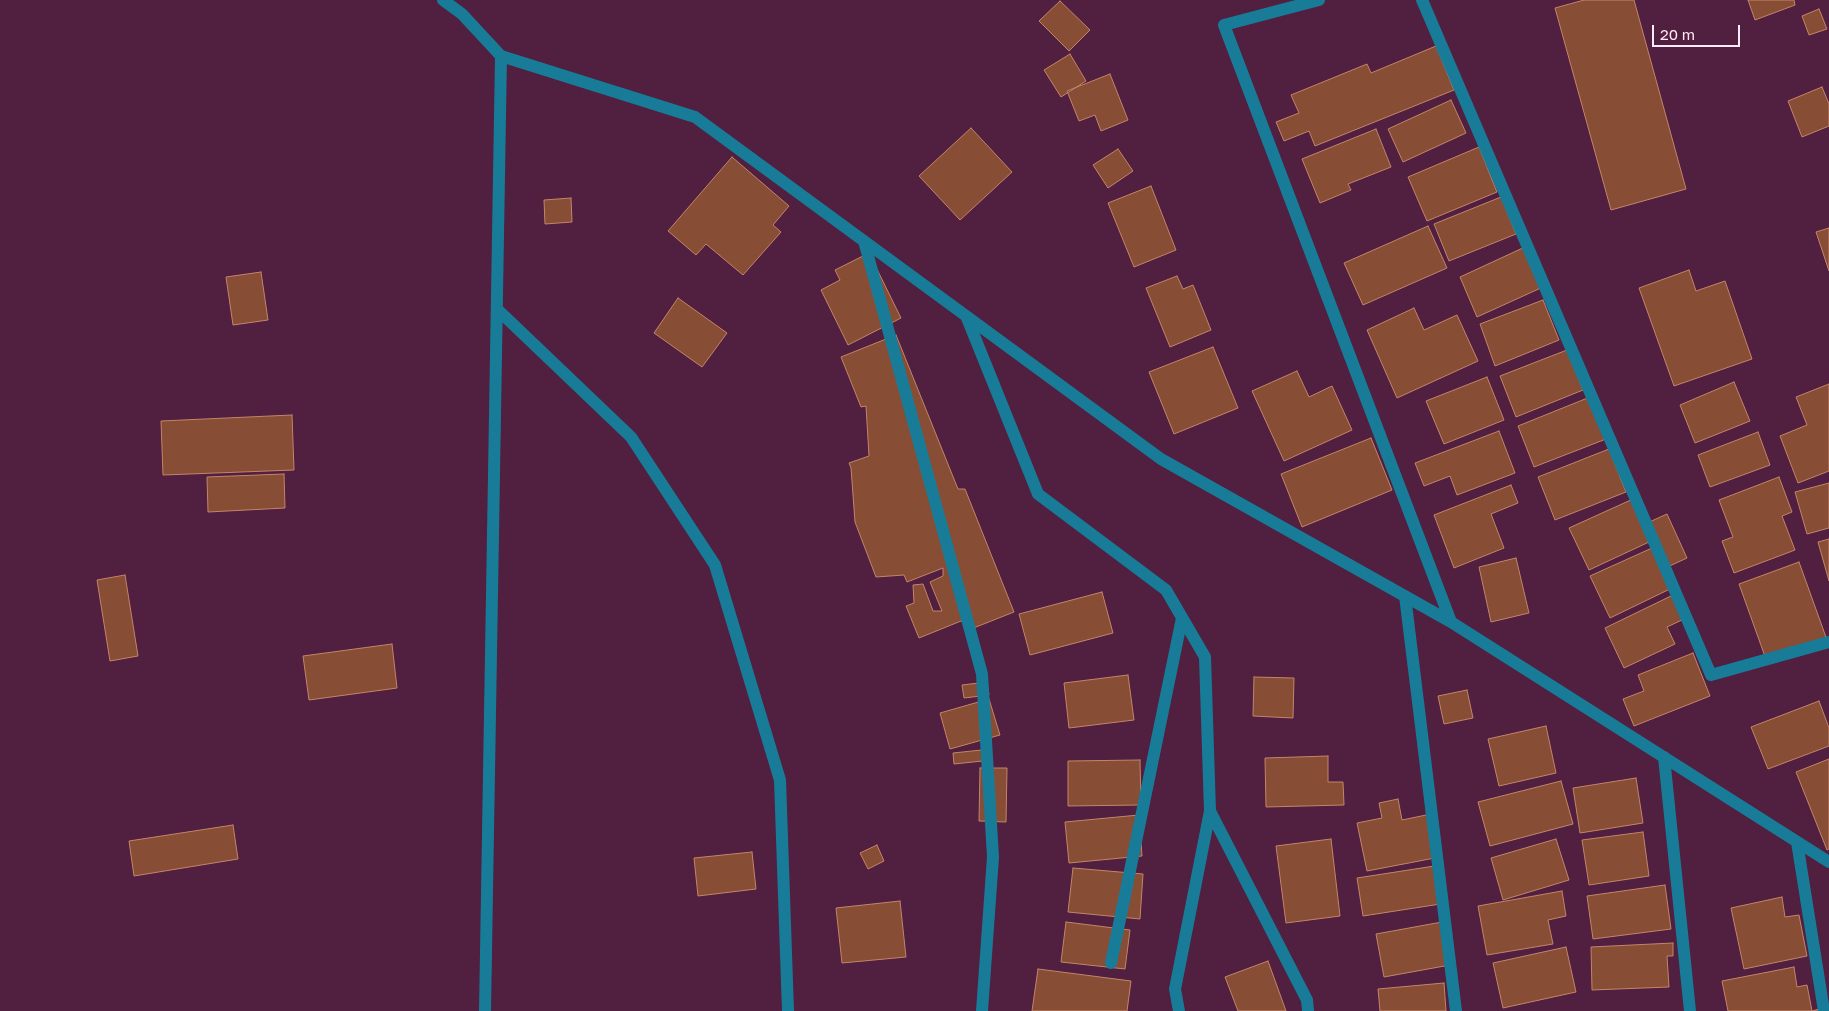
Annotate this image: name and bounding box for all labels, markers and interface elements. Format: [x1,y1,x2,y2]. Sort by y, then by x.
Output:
scale bar [1654,15,1742,47]
text: 20 m [1660,25,1695,43]

